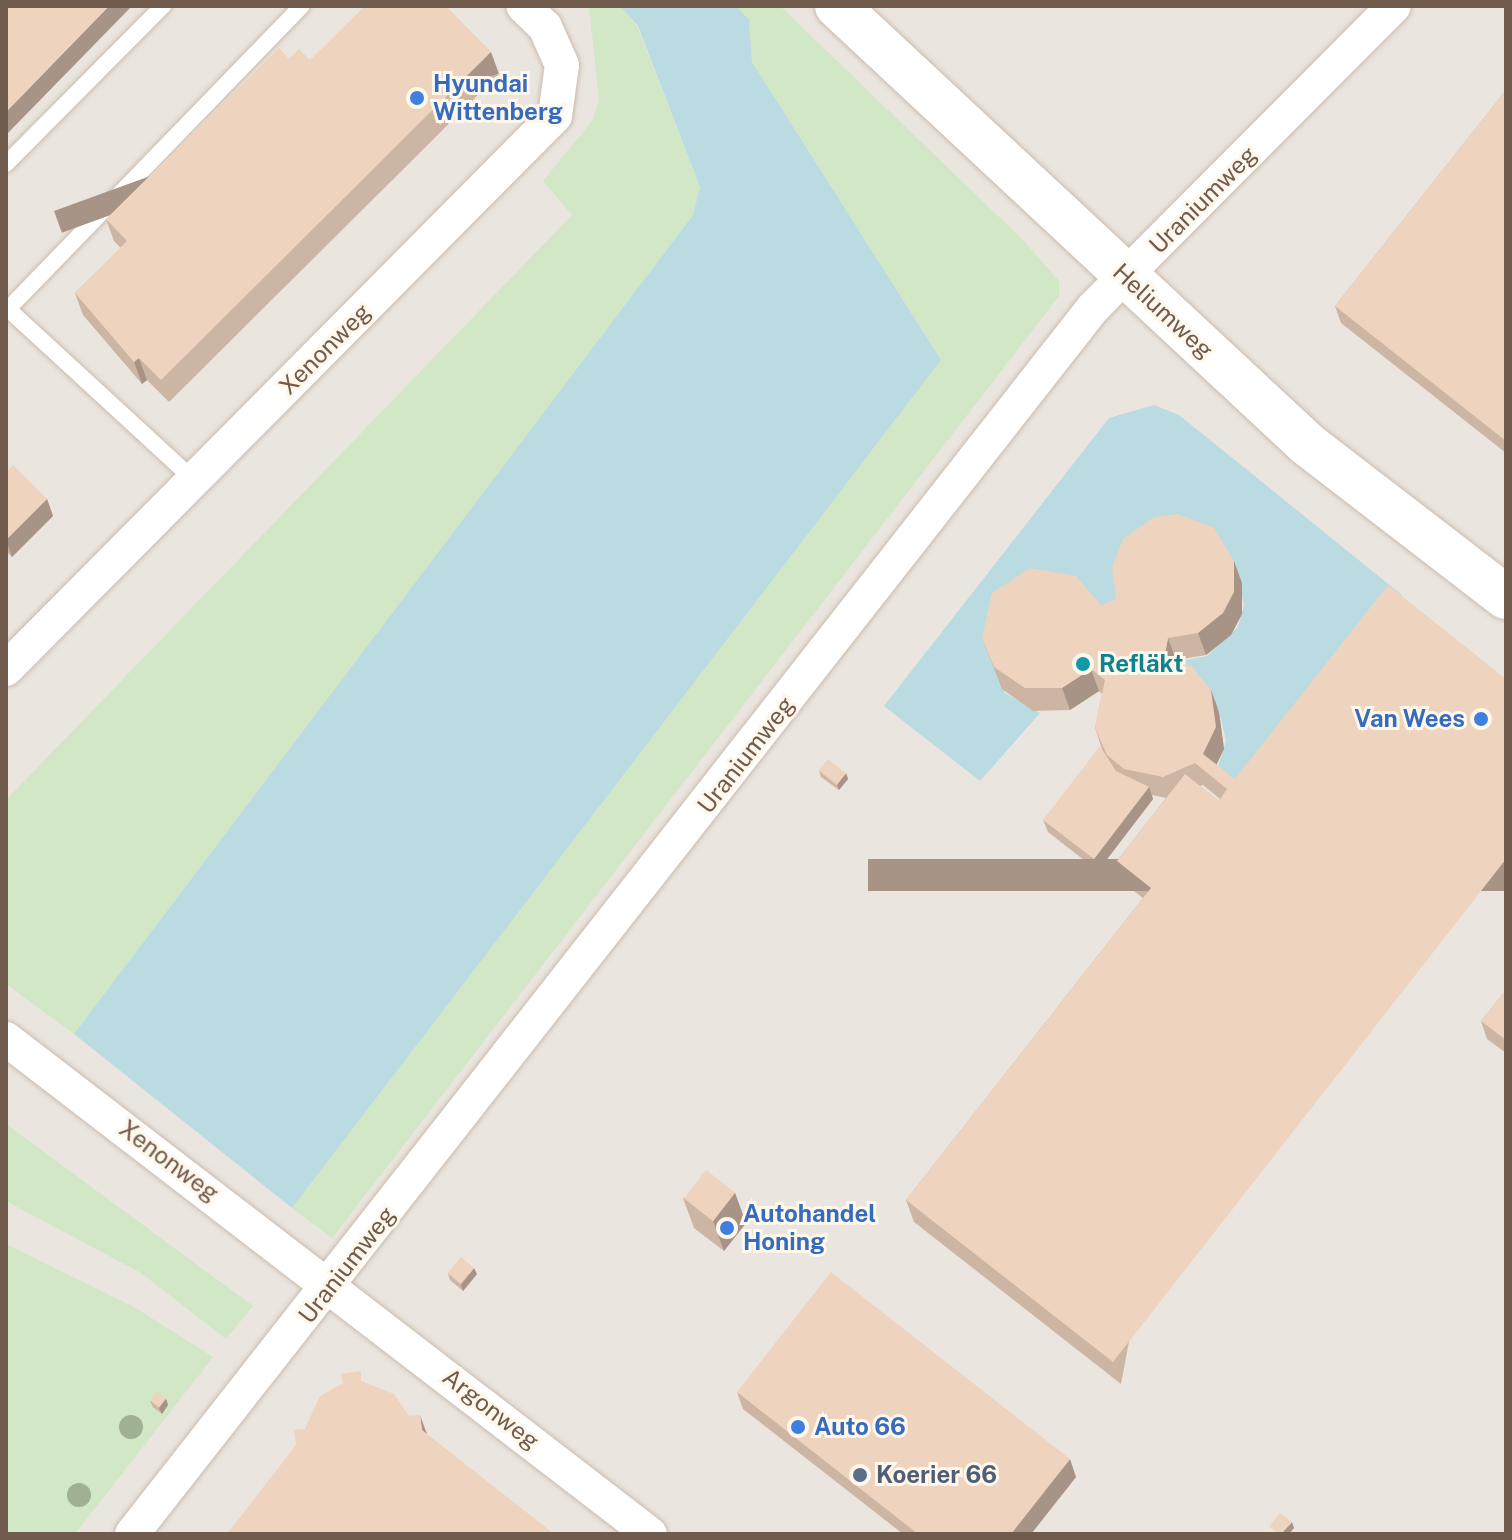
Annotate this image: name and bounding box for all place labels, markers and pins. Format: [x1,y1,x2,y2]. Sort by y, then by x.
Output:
place label: Hyundai Wittenberg [433,70,563,126]
marker: Hyundai Wittenberg [408,89,426,107]
place label: Refläkt [1099,650,1184,678]
marker: Refläkt [1074,655,1092,673]
place label: Van Wees [1354,705,1465,733]
marker: Van Wees [1472,710,1490,728]
place label: Autohandel Honing [743,1200,876,1256]
marker: Autohandel Honing [718,1219,736,1237]
place label: Auto 66 [814,1413,906,1441]
marker: Auto 66 [789,1418,807,1436]
place label: Koerier 66 [876,1461,997,1489]
marker: Koerier 66 [851,1466,869,1484]

